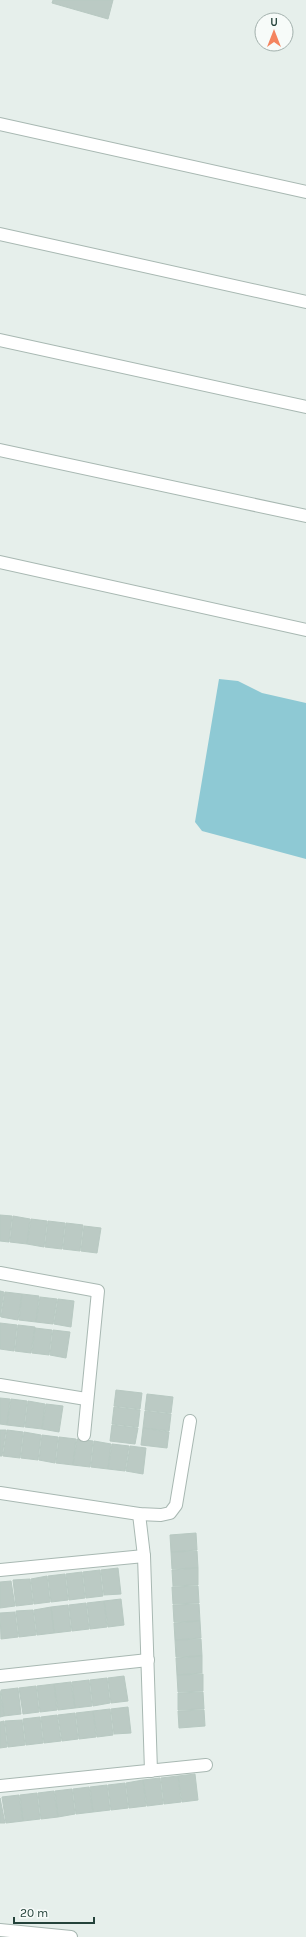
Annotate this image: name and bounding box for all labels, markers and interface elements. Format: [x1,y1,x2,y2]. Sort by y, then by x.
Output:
north arrow [254,12,294,52]
text: U [270,16,278,29]
scale bar [14,1899,94,1925]
text: 20 m [20,1906,48,1920]

